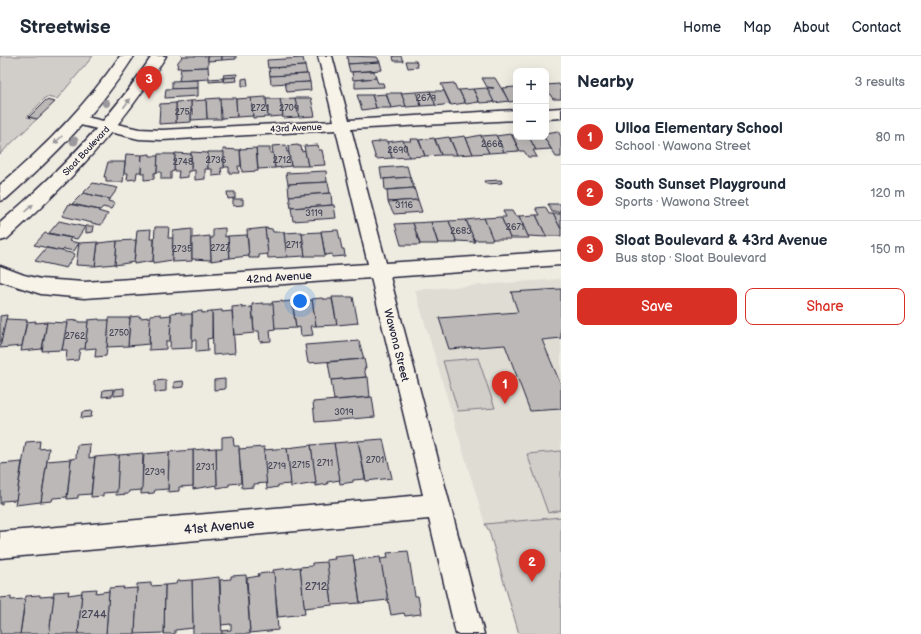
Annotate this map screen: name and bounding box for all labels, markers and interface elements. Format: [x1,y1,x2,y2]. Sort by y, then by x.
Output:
text: Streetwise [20,16,111,39]
text: Home [683,19,721,36]
text: Map [743,19,771,36]
text: About [793,19,830,36]
text: Contact [852,19,901,36]
pin: 3 [136,66,162,99]
map controls [513,68,549,140]
button: + [513,68,549,104]
text: Nearby [577,72,634,92]
text: 3 results [854,74,905,90]
house number: 2679 [416,93,436,104]
one-way arrow [123,97,132,108]
house number: 2721 [251,103,269,114]
house number: 2709 [279,103,299,114]
button: − [513,104,549,140]
house number: 2751 [175,107,193,118]
text: Ulloa Elementary School [615,119,783,138]
street label: 43rd Avenue [270,122,323,135]
street label: Sloat Boulevard [61,124,112,178]
text: 1 [587,129,593,145]
text: 80 m [876,129,905,145]
one-way arrow [53,135,63,145]
text: School · Wawona Street [615,138,751,154]
house number: 2666 [481,139,503,150]
house number: 2690 [387,145,409,156]
house number: 2736 [206,155,227,166]
house number: 2712 [273,155,292,166]
house number: 2748 [173,157,193,168]
text: South Sunset Playground [615,175,786,194]
text: 2 [586,185,594,201]
text: 120 m [870,185,905,201]
text: Sports · Wawona Street [615,194,749,210]
house number: 3116 [395,200,413,211]
one-way arrow [24,203,34,213]
house number: 3119 [305,208,323,219]
house number: 2671 [506,222,524,233]
house number: 2683 [450,226,472,237]
text: Sloat Boulevard & 43rd Avenue [615,231,827,250]
house number: 2711 [286,240,302,251]
text: 3 [586,241,594,257]
text: 150 m [871,241,905,257]
house number: 2727 [210,243,230,254]
house number: 2735 [172,244,192,255]
text: Bus stop · Sloat Boulevard [615,250,766,266]
street label: 42nd Avenue [246,269,313,286]
button: Save [577,288,737,325]
button: Share [745,288,905,325]
your location [290,291,310,311]
street label: Wawona Street [381,307,412,383]
house number: 2750 [109,328,129,339]
house number: 2762 [65,331,86,342]
pin: 1 [492,371,518,404]
house number: 3019 [334,407,354,418]
house number: 2701 [366,455,384,466]
house number: 2711 [317,458,333,469]
house number: 2715 [292,460,310,471]
house number: 2719 [268,461,286,472]
house number: 2731 [196,462,214,473]
house number: 2739 [145,467,165,478]
street label: 41st Avenue [183,516,255,538]
pin: 2 [519,549,545,582]
house number: 2712 [305,580,328,593]
house number: 2744 [81,608,107,621]

